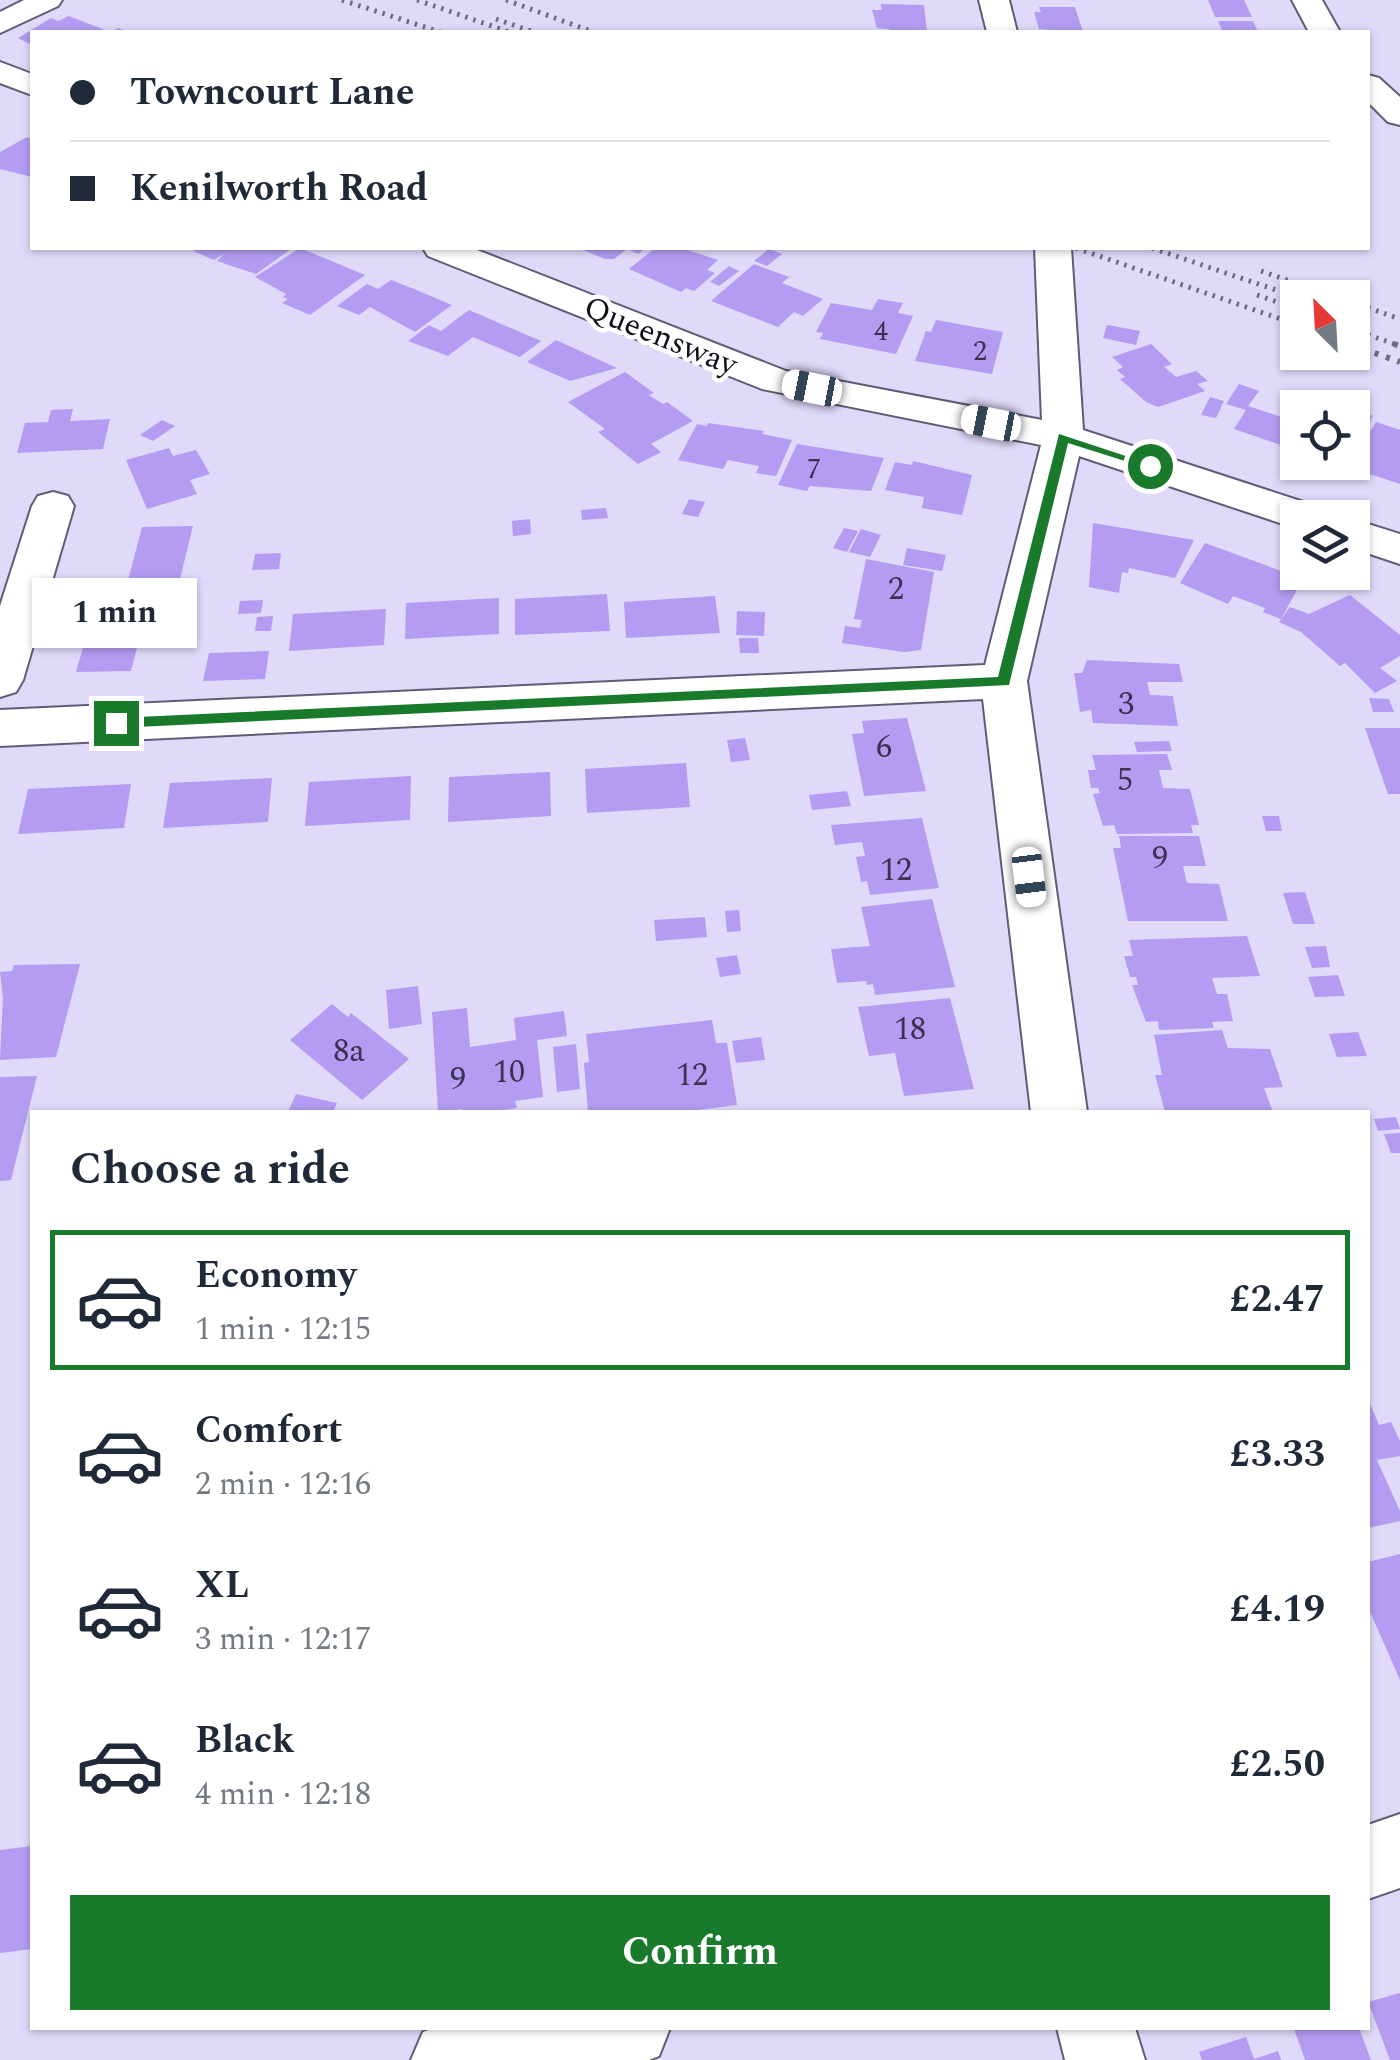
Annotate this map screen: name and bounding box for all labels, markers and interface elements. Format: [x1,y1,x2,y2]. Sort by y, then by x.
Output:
text: Towncourt Lane [130,64,415,122]
text: Kenilworth Road [130,160,428,218]
north arrow [1280,280,1370,370]
map controls [1280,280,1370,590]
street label: Queensway [576,283,746,390]
house number: 4 [874,310,888,353]
house number: 2 [973,330,987,373]
car [780,368,844,408]
button: locate [1280,390,1370,480]
car [959,403,1023,443]
route start [1128,444,1173,489]
house number: 7 [807,448,821,491]
button: layers [1280,500,1370,590]
house number: 2 [888,565,904,614]
callout: 1 min [34,578,198,648]
text: 1 min [72,588,157,637]
house number: 3 [1118,680,1134,729]
route end [94,701,139,746]
house number: 6 [876,723,892,772]
house number: 5 [1117,756,1133,805]
house number: 9 [1152,834,1168,883]
car [1010,845,1048,909]
house number: 12 [880,846,912,895]
house number: 18 [894,1005,926,1054]
house number: 8a [333,1027,365,1076]
house number: 10 [493,1048,525,1097]
house number: 12 [676,1051,708,1100]
house number: 9 [450,1055,466,1104]
text: Choose a ride [70,1135,350,1204]
text: Economy [195,1247,356,1305]
icon: car [75,1255,165,1345]
text: £2.47 [1230,1271,1325,1329]
text: 1 min · 12:15 [195,1305,371,1354]
text: Comfort [195,1402,342,1460]
icon: car [75,1410,165,1500]
text: £3.33 [1230,1426,1325,1484]
text: 2 min · 12:16 [195,1460,371,1509]
text: XL [195,1557,249,1615]
icon: car [75,1565,165,1655]
text: £4.19 [1230,1581,1325,1639]
text: 3 min · 12:17 [195,1615,371,1664]
text: Black [195,1712,295,1770]
icon: car [75,1720,165,1810]
text: £2.50 [1230,1736,1325,1794]
text: 4 min · 12:18 [195,1770,371,1819]
button: Confirm [70,1895,1330,2010]

